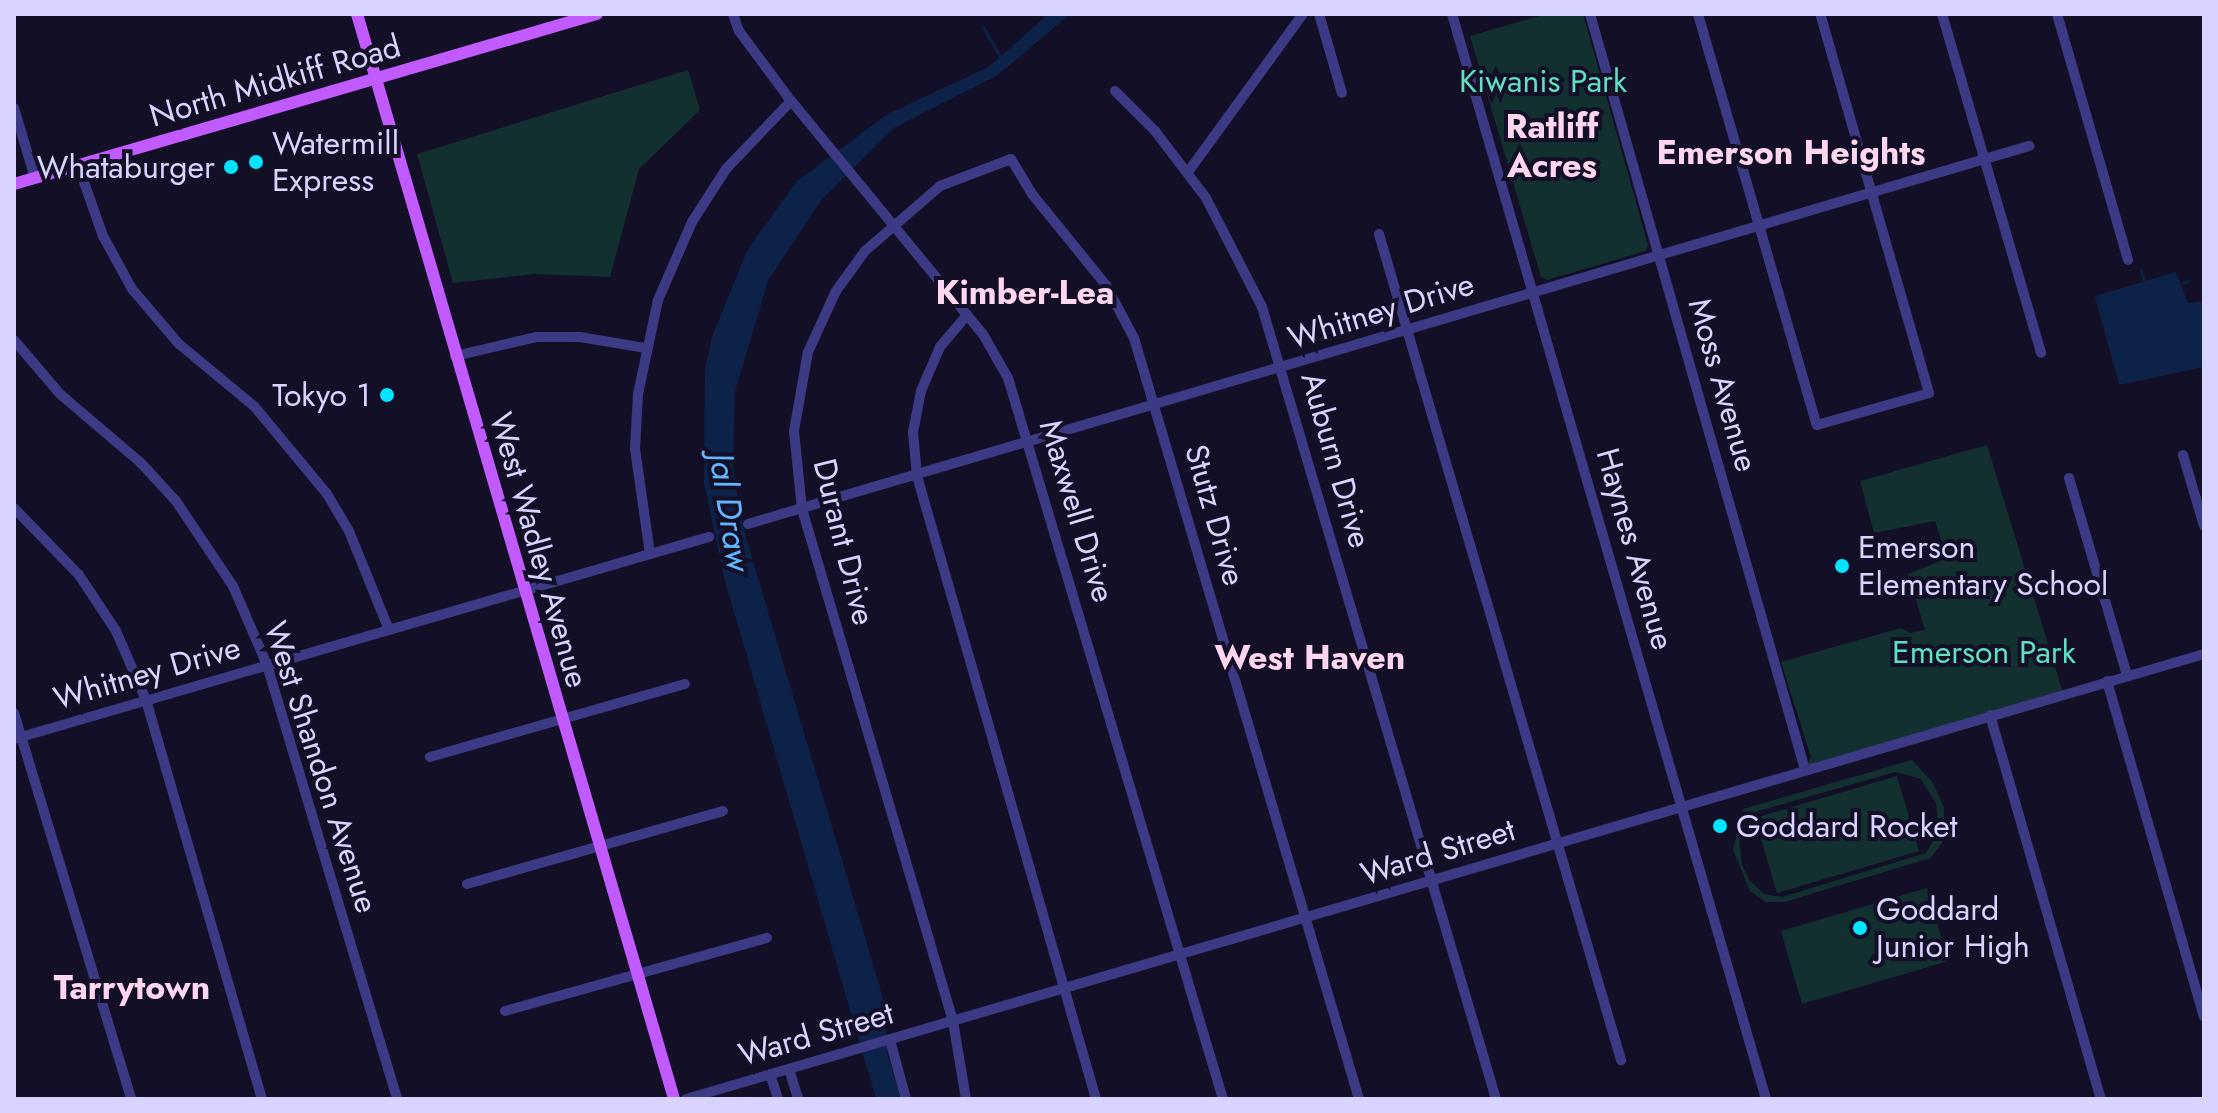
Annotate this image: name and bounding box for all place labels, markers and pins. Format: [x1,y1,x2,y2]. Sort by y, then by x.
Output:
place label: Watermill Express [272,125,399,200]
place label: Whataburger [37,148,215,186]
marker: Watermill Express [247,153,265,171]
marker: Whataburger [222,158,240,176]
place label: Tokyo 1 [272,376,371,414]
marker: Tokyo 1 [378,386,396,404]
place label: Emerson Elementary School [1858,529,2108,604]
marker: Emerson Elementary School [1833,557,1851,575]
place label: Goddard Rocket [1736,807,1957,845]
marker: Goddard Rocket [1711,817,1729,835]
place label: Goddard Junior High [1876,891,2030,966]
marker: Goddard Junior High [1851,919,1869,937]

